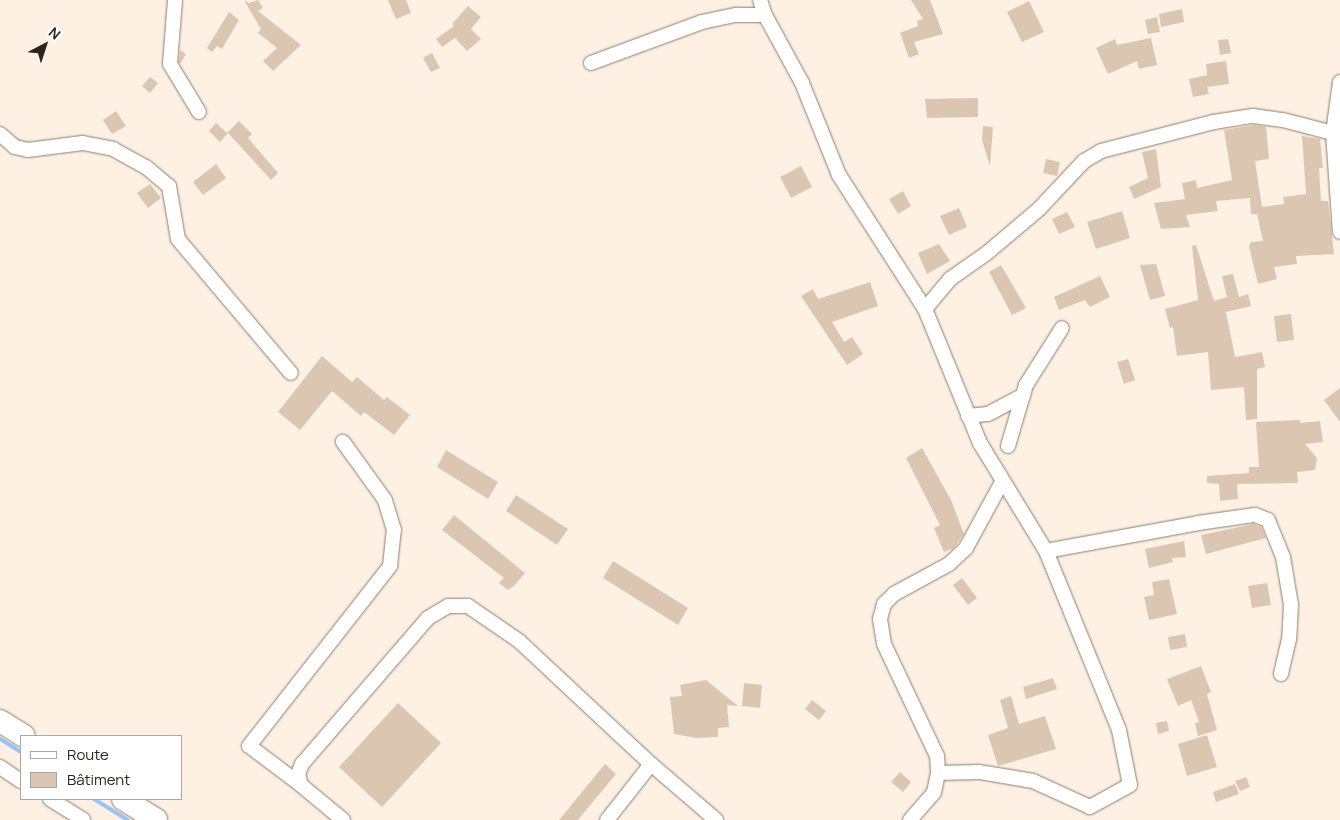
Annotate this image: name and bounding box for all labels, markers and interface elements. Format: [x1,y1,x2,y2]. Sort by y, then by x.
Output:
north arrow [20,20,70,70]
text: N [45,23,65,44]
legend [20,735,182,800]
text: Route [67,744,109,765]
text: Bâtiment [67,769,130,790]

